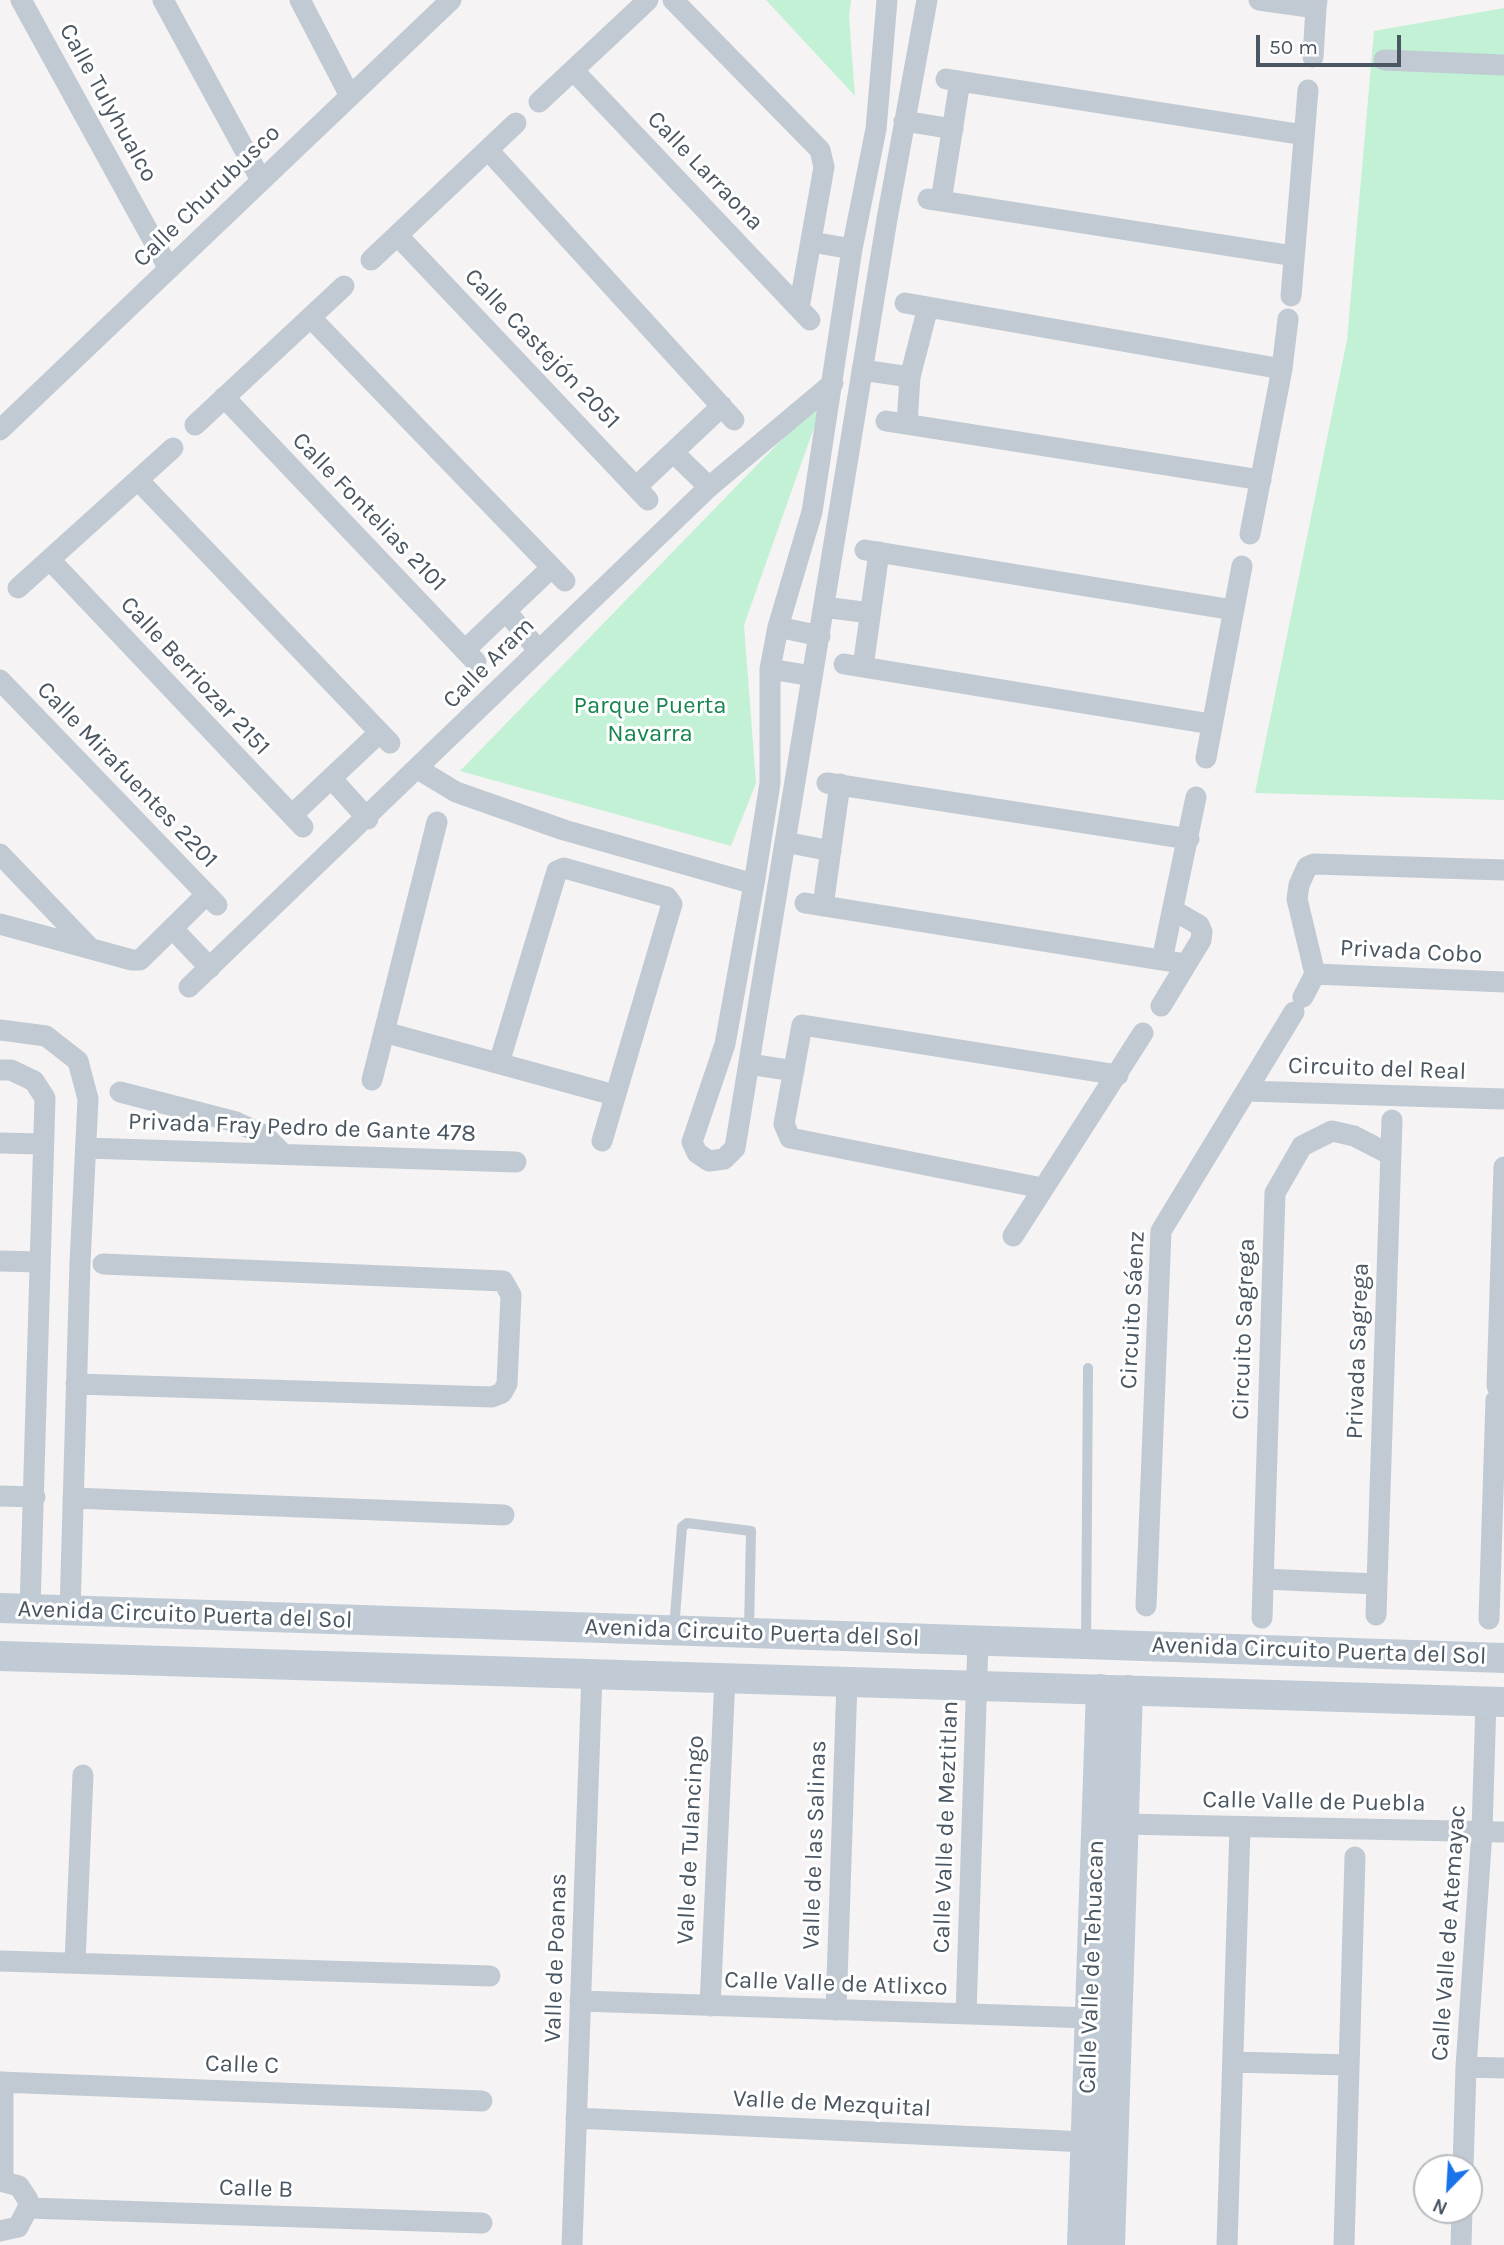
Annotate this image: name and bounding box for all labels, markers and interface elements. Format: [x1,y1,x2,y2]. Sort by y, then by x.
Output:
street label: Calle Tulyhualco [53,19,163,187]
scale bar [1259,21,1404,65]
text: 50 m [1269,35,1318,59]
street label: Calle Larraona [641,105,769,237]
street label: Calle Churubusco [128,119,286,273]
street label: Calle Castejón 2051 [458,263,626,435]
street label: Calle Fontelias 2101 [286,427,452,597]
street label: Calle Berriozar 2151 [114,591,276,761]
street label: Calle Aram [437,611,541,715]
street label: Calle Mirafuentes 2201 [31,676,223,874]
park label: Parque Puerta Navarra [574,692,726,748]
street label: Privada Cobo [1339,934,1483,970]
street label: Circuito del Real [1287,1051,1467,1087]
street label: Privada Fray Pedro de Gante 478 [128,1108,476,1148]
street label: Circuito Sáenz [1114,1230,1152,1390]
street label: Circuito Sagrega [1226,1238,1262,1420]
street label: Privada Sagrega [1341,1262,1375,1440]
street label: Avenida Circuito Puerta del Sol [17,1595,353,1635]
street label: Avenida Circuito Puerta del Sol [584,1613,920,1653]
street label: Avenida Circuito Puerta del Sol [1151,1631,1487,1671]
street label: Calle Valle de Meztitlan [927,1700,965,1954]
street label: Valle de Tulancingo [671,1735,711,1945]
street label: Valle de las Salinas [797,1740,833,1950]
street label: Calle Valle de Puebla [1202,1786,1426,1818]
street label: Calle Valle de Atemayac [1426,1804,1472,2062]
street label: Calle Valle de Tehuacan [1073,1840,1111,2094]
street label: Valle de Poanas [539,1873,573,2043]
street label: Calle Valle de Atlixco [724,1966,948,2002]
street label: Calle C [204,2049,280,2081]
street label: Valle de Mezquital [732,2084,932,2124]
north arrow [1413,2154,1483,2224]
street label: Calle B [218,2173,294,2205]
text: N [1430,2194,1451,2219]

